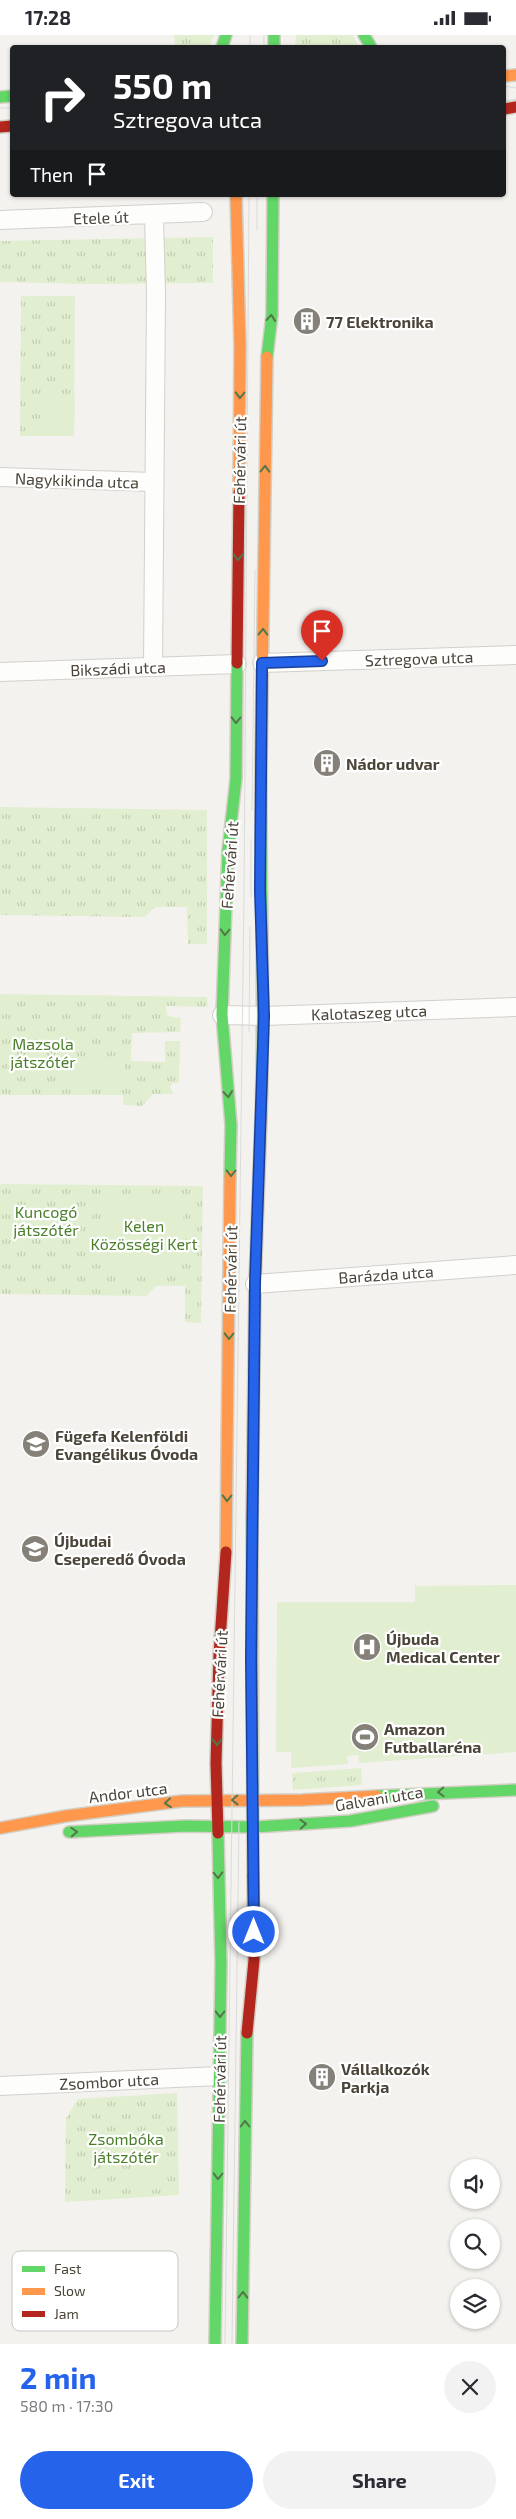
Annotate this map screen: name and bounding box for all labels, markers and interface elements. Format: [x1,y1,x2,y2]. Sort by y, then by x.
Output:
text: 17:28 [25,6,71,29]
text: 550 m [113,64,212,106]
icon: right [30,65,95,130]
text: Sztregova utca [113,106,262,132]
icon: arrive [83,160,111,188]
text: Then [30,163,73,186]
street label: Etele út [73,207,129,227]
building icon: 77 Elektronika [292,306,322,336]
place label: 77 Elektronika [326,312,434,331]
one-way arrow [265,314,276,322]
one-way arrow [235,392,245,399]
street label: Fehérvári út [229,416,249,504]
one-way arrow [260,465,270,472]
street label: Nagykikinda utca [15,468,139,492]
one-way arrow [233,554,243,562]
pin [301,610,343,661]
icon: arrive [308,617,336,645]
one-way arrow [257,627,268,635]
street label: Sztregova utca [364,647,474,669]
street label: Bikszádi utca [70,657,166,679]
one-way arrow [231,716,241,724]
building icon: Nádor udvar [312,748,342,778]
place label: Nádor udvar [346,754,440,773]
street label: Fehérvári út [216,821,242,909]
one-way arrow [220,928,230,936]
street label: Kalotaszeg utca [311,1000,427,1024]
park label: Mazsola játszótér [10,1034,76,1072]
one-way arrow [222,1091,233,1099]
one-way arrow [226,1170,236,1178]
park label: Kuncogó játszótér [13,1202,79,1240]
park label: Kelen Közösségi Kert [90,1216,198,1253]
street label: Fehérvári út [220,1225,240,1313]
street label: Barázda utca [338,1261,434,1287]
one-way arrow [224,1332,234,1340]
place label: Fügefa Kelenföldi Evangélikus Óvoda [55,1426,198,1463]
school or university icon: Fügefa Kelenföldi Evangélikus Óvoda [21,1429,51,1459]
one-way arrow [222,1495,232,1503]
place label: Újbudai Cseperedő Óvoda [54,1531,186,1568]
school or university icon: Újbudai Cseperedő Óvoda [20,1534,50,1564]
place label: Újbuda Medical Center [386,1629,500,1666]
street label: Fehérvári út [207,1630,231,1718]
hospital icon: Újbuda Medical Center [352,1632,382,1662]
place label: Amazon Futballaréna [384,1719,481,1756]
sports icon: Amazon Futballaréna [350,1722,380,1752]
one-way arrow [211,1738,222,1746]
street label: Andor utca [88,1778,168,1806]
street label: Galvani utca [334,1782,424,1814]
one-way arrow [437,1787,445,1797]
one-way arrow [231,1795,239,1805]
one-way arrow [164,1797,172,1808]
one-way arrow [299,1818,307,1829]
one-way arrow [70,1826,78,1837]
one-way arrow [213,1871,224,1879]
position arrow [227,1905,279,1957]
one-way arrow [215,2010,225,2018]
street label: Fehérvári út [209,2035,229,2123]
place label: Vállalkozók Parkja [341,2059,430,2096]
building icon: Vállalkozók Parkja [307,2062,337,2092]
street label: Zsombor utca [59,2069,159,2093]
one-way arrow [240,2120,250,2128]
park label: Zsombóka játszótér [88,2129,164,2167]
map controls [450,2159,500,2329]
button: sound [450,2159,500,2209]
one-way arrow [212,2172,223,2180]
button: search [450,2219,500,2269]
legend [12,2251,178,2331]
text: Fast [54,2260,81,2277]
button: layers [450,2279,500,2329]
text: Slow [54,2282,86,2299]
one-way arrow [238,2291,248,2299]
text: Jam [54,2305,79,2322]
text: 2 min [20,2359,97,2395]
button: close [444,2361,496,2413]
text: 580 m · 17:30 [20,2396,113,2415]
button: Exit [20,2451,253,2509]
button: Share [263,2451,496,2509]

